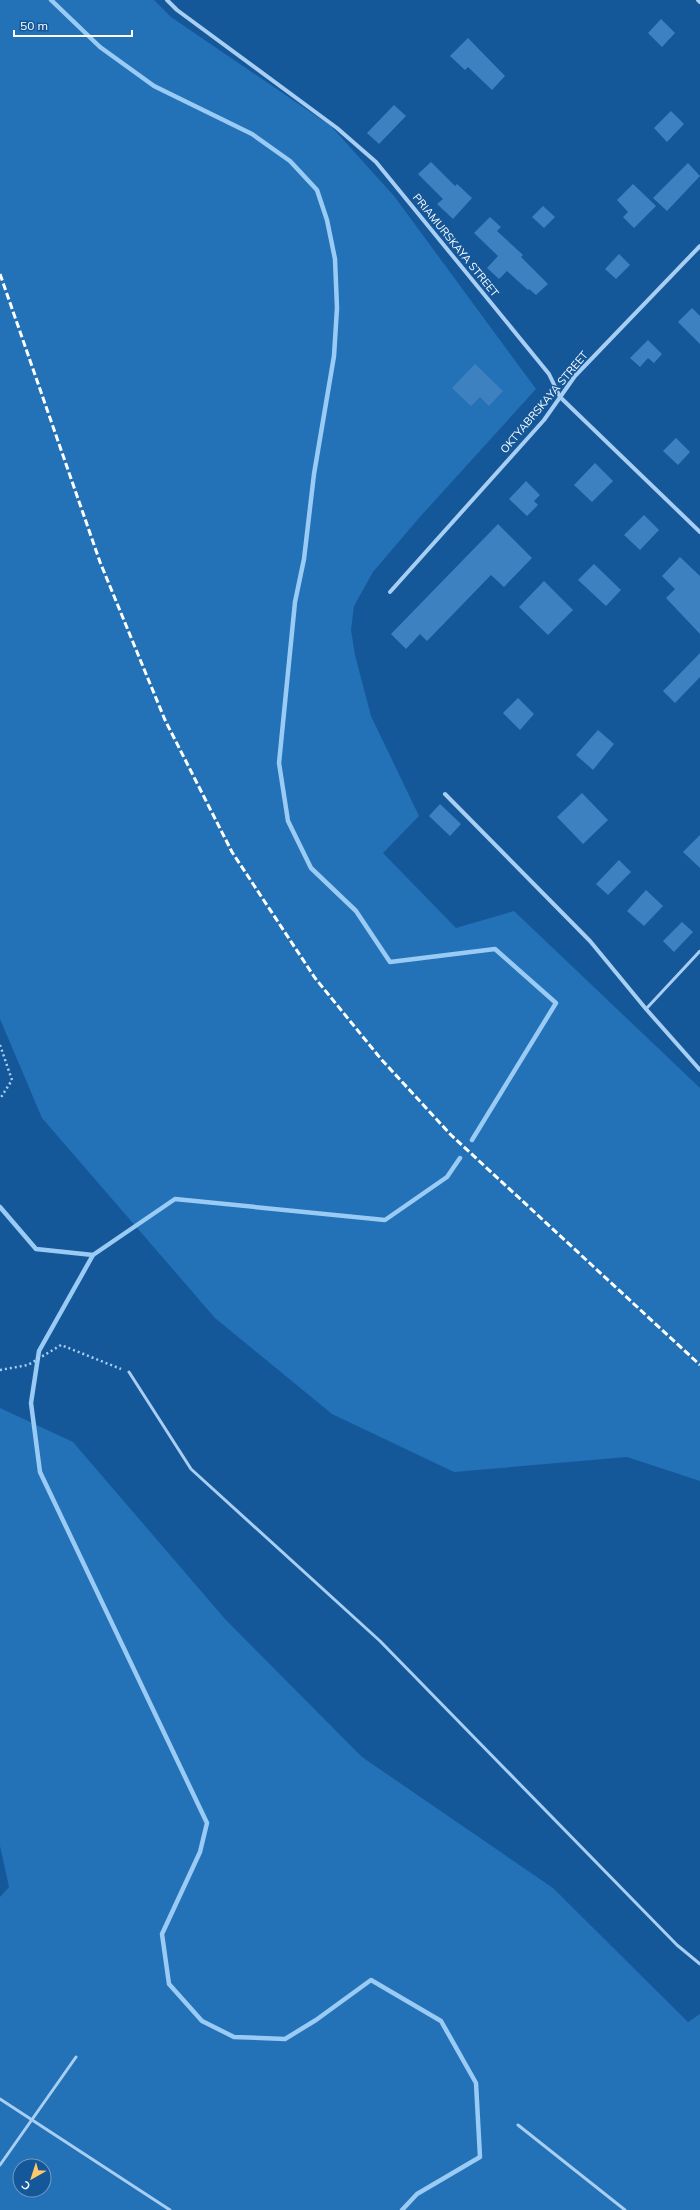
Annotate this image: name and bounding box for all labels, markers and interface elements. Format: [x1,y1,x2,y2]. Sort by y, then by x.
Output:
scale bar [14,12,132,38]
text: 50 m [20,18,48,33]
street label: PRIAMURSKAYA STREET [410,190,502,300]
street label: OKTYABRSKAYA STREET [497,348,591,456]
north arrow [12,2158,52,2198]
text: С [18,2178,33,2194]

